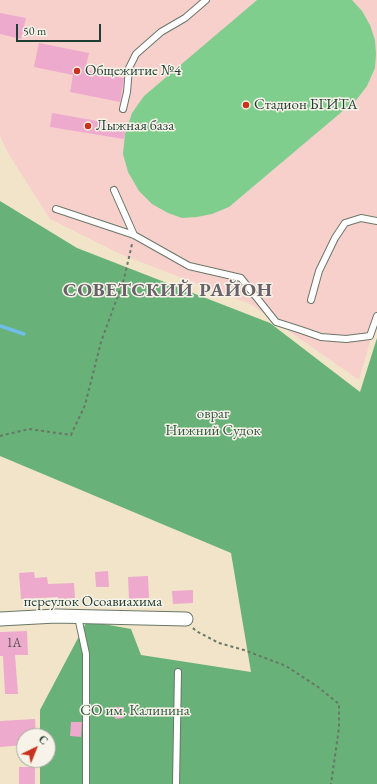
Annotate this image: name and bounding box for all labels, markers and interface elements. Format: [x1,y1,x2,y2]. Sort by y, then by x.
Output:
scale bar [18,16,103,42]
text: 50 m [23,23,46,39]
place label: Общежитие №4 [85,62,181,80]
marker: Общежитие №4 [72,66,82,76]
place label: Стадион БГИТА [254,96,358,114]
marker: Стадион БГИТА [241,100,251,110]
place label: Лыжная база [96,117,174,135]
marker: Лыжная база [83,121,93,131]
district label: СОВЕТСКИЙ РАЙОН [63,280,273,302]
park label: овраг Нижний Судок [165,405,261,440]
street label: переулок Осоавиахима [24,593,162,611]
house number: 1А [6,635,22,651]
park label: СО им. Калинина [80,702,190,720]
north arrow [16,728,56,768]
text: С [36,732,51,748]

